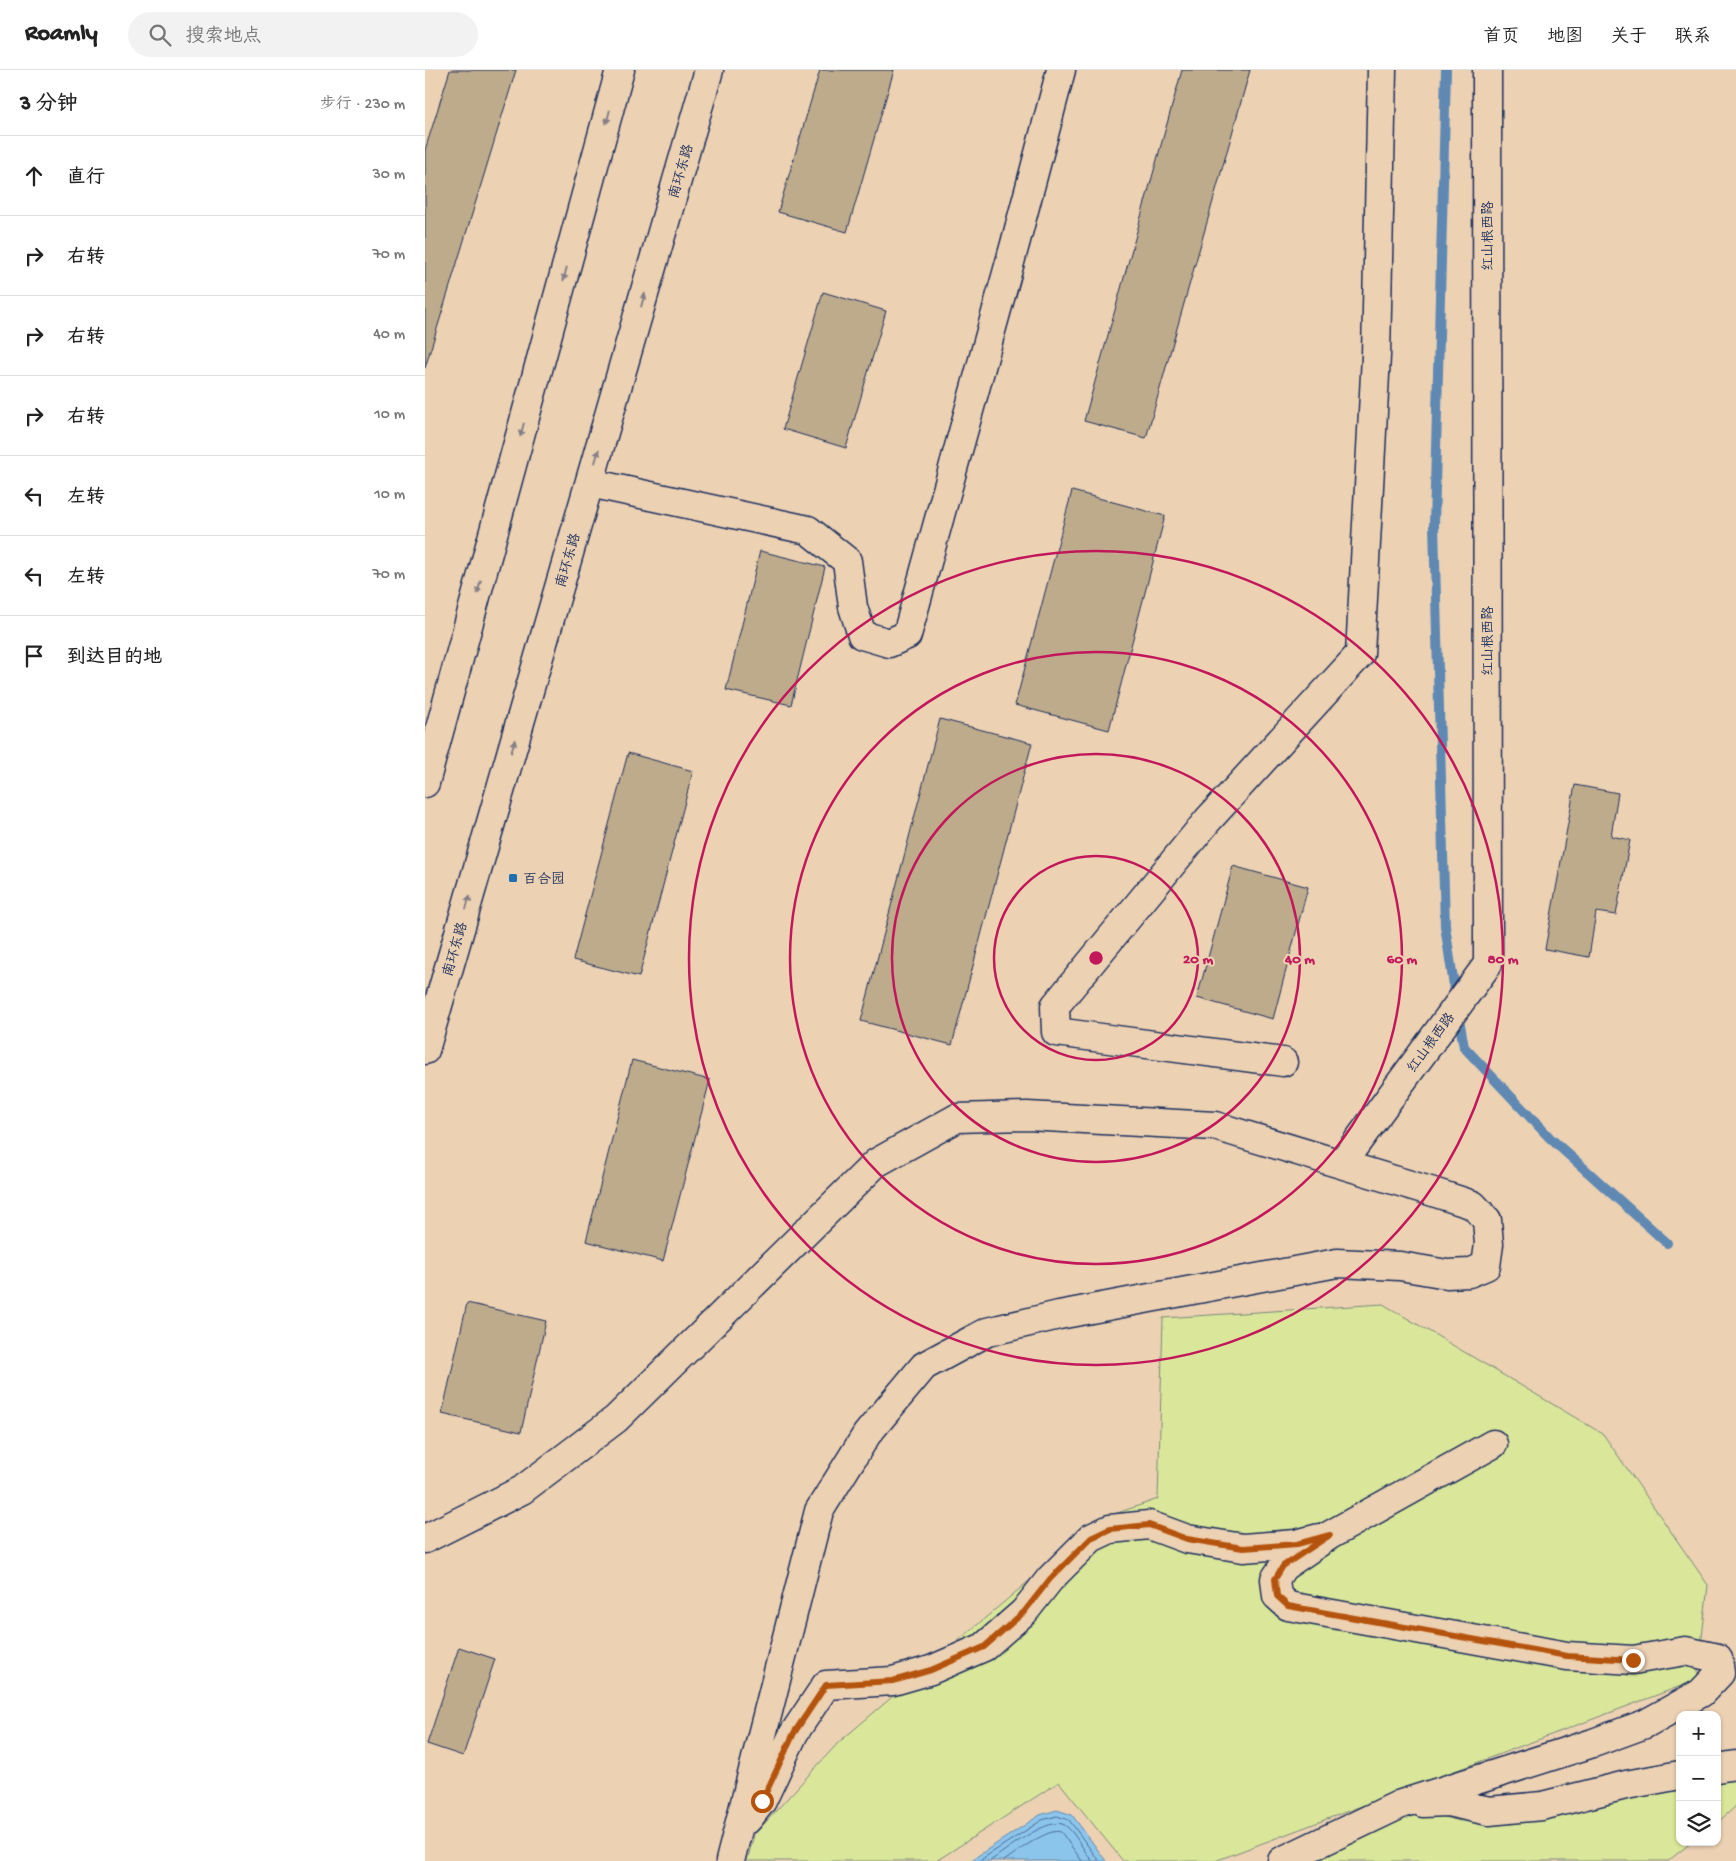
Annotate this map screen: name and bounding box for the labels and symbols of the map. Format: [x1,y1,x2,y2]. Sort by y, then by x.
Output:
one-way arrow [603,110,611,125]
street label: 南环东路 [666,142,698,201]
street label: 红山根西路 [1480,201,1498,271]
one-way arrow [560,266,568,281]
one-way arrow [639,292,647,307]
one-way arrow [517,423,525,438]
one-way arrow [594,448,602,463]
street label: 南环东路 [553,531,585,590]
one-way arrow [474,580,482,595]
street label: 红山根西路 [1480,606,1498,676]
one-way arrow [509,739,517,754]
place label: 百合园 [523,871,565,889]
marker: 百合园 [507,872,519,884]
one-way arrow [464,895,472,910]
street label: 南环东路 [440,920,472,979]
centre of rings [1087,949,1105,967]
text: 20 m [1183,951,1213,969]
text: 40 m [1284,951,1315,969]
text: 60 m [1387,951,1418,969]
text: 80 m [1488,951,1519,969]
street label: 红山根西路 [1404,1010,1459,1077]
route end [1622,1649,1645,1672]
route start [751,1790,774,1813]

